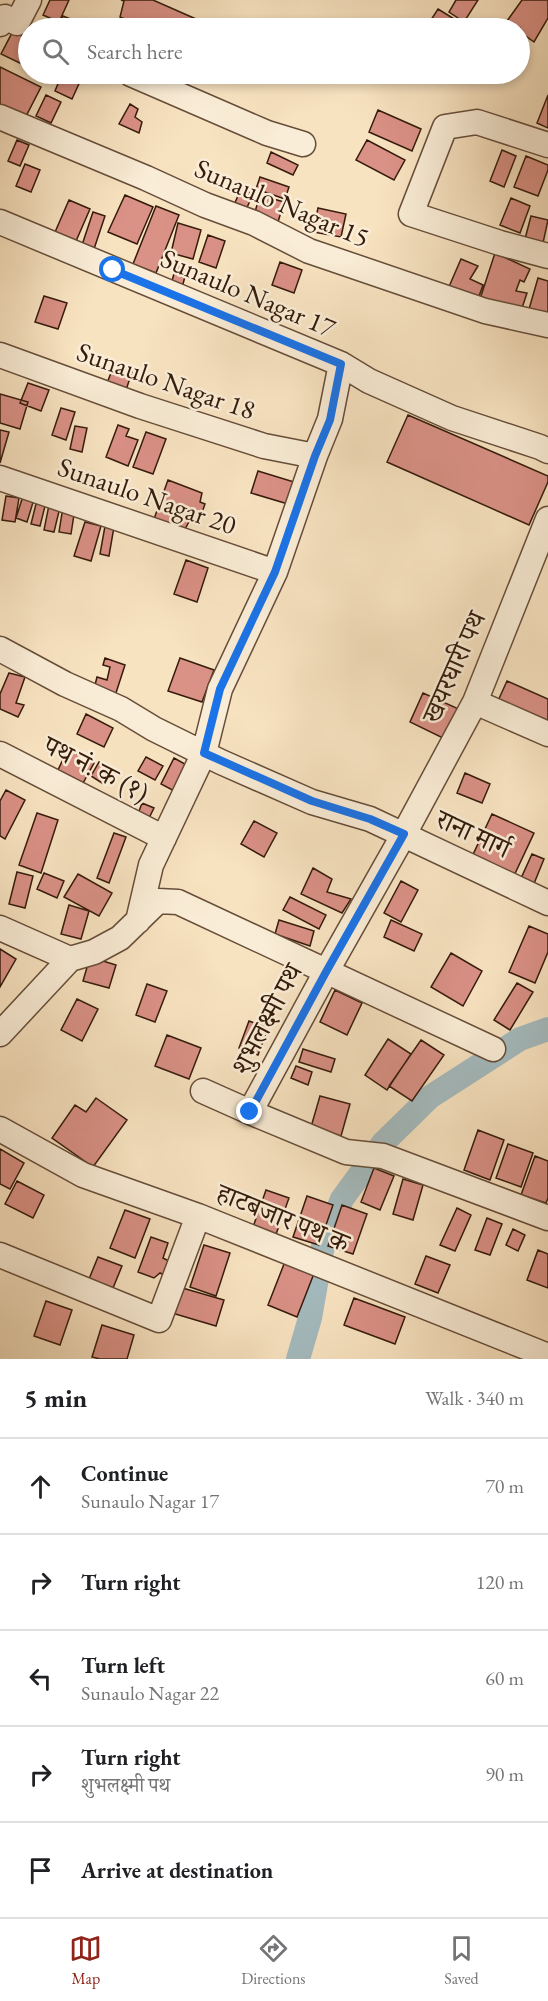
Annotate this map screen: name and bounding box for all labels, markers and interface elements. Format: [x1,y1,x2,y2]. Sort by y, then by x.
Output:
search box [18,18,530,84]
icon: search [39,35,72,68]
text: Search here [87,37,182,66]
street label: Sunaulo Nagar 15 [190,150,375,255]
street label: Sunaulo Nagar 17 [156,240,342,345]
route start [99,256,125,282]
street label: Sunaulo Nagar 18 [72,334,260,427]
street label: Sunaulo Nagar 20 [53,449,241,542]
street label: खयरघारी पथ [413,604,494,730]
street label: पथ नं. क (१) [36,726,155,810]
street label: राना मार्ग [428,800,518,867]
street label: शुभलक्ष्मी पथ [223,956,311,1080]
route end [236,1098,262,1124]
street label: हाटबजार पथ क [210,1174,356,1261]
text: 5 min [24,1381,87,1415]
text: Walk · 340 m [425,1385,524,1411]
text: Continue [81,1459,168,1488]
icon: ahead [24,1470,57,1503]
text: 70 m [485,1473,524,1499]
text: Sunaulo Nagar 17 [81,1488,219,1514]
icon: right [24,1566,57,1599]
text: Turn right [81,1568,180,1597]
text: 120 m [476,1569,524,1595]
text: Turn left [81,1651,165,1680]
icon: left [24,1662,57,1695]
text: 60 m [485,1665,524,1691]
text: Sunaulo Nagar 22 [81,1680,219,1706]
text: Turn right [81,1743,180,1772]
icon: right [24,1758,57,1791]
text: 90 m [485,1761,524,1787]
text: शुभलक्ष्मी पथ [81,1772,170,1798]
icon: arrive [24,1854,57,1887]
text: Arrive at destination [81,1856,273,1885]
tab: Map [69,1932,102,1989]
tab: Directions [241,1932,306,1989]
tab: Saved [444,1932,479,1989]

